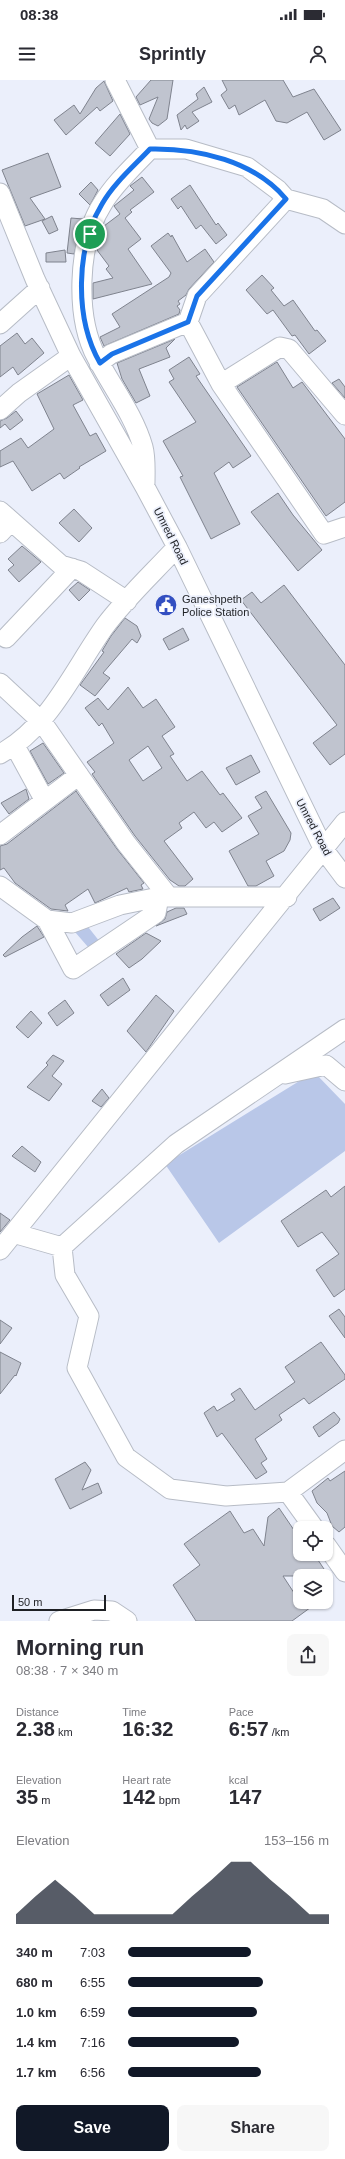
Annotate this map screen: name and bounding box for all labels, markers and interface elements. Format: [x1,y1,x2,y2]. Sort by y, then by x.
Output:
text: 08:38 [20,6,58,23]
icon: menu [16,43,38,65]
icon: person [307,43,329,65]
text: Sprintly [139,44,206,64]
pin [73,217,107,251]
icon: arrive [79,223,101,245]
street label: Umred Road [151,505,191,567]
public building icon: Ganeshpeth Police Station [153,592,179,618]
place label: Ganeshpeth Police Station [182,593,249,618]
street label: Umred Road [294,797,334,857]
map controls [293,1521,333,1609]
button: locate [293,1521,333,1561]
button: layers [293,1569,333,1609]
scale bar [12,1593,106,1612]
text: 50 m [18,1596,42,1608]
button: share [287,1634,329,1676]
text: Morning run [16,1635,144,1660]
text: 08:38 · 7 × 340 m [16,1663,118,1678]
text: Distance [16,1706,59,1718]
text: Time [122,1706,146,1718]
text: Pace [229,1706,254,1718]
text: 2.38 [16,1718,55,1740]
text: 16:32 [122,1718,173,1740]
text: 6:57 [229,1718,269,1740]
text: km [55,1726,73,1738]
text: /km [269,1726,289,1738]
text: Elevation [16,1774,61,1786]
text: Heart rate [122,1774,171,1786]
text: kcal [229,1774,248,1786]
text: 35 [16,1786,38,1808]
text: 142 [122,1786,156,1808]
text: 147 [229,1786,262,1808]
text: m [38,1794,50,1806]
text: bpm [156,1794,180,1806]
text: Elevation [16,1833,69,1848]
text: 153–156 m [264,1833,329,1848]
text: 340 m [16,1945,53,1960]
text: 7:03 [80,1945,105,1960]
text: 680 m [16,1975,53,1990]
text: 6:55 [80,1975,105,1990]
text: 1.0 km [16,2005,56,2020]
text: 6:59 [80,2005,105,2020]
text: 1.4 km [16,2035,56,2050]
text: 7:16 [80,2035,105,2050]
text: 1.7 km [16,2065,56,2080]
text: 6:56 [80,2065,105,2080]
button: Save [16,2105,169,2151]
button: Share [177,2105,329,2151]

